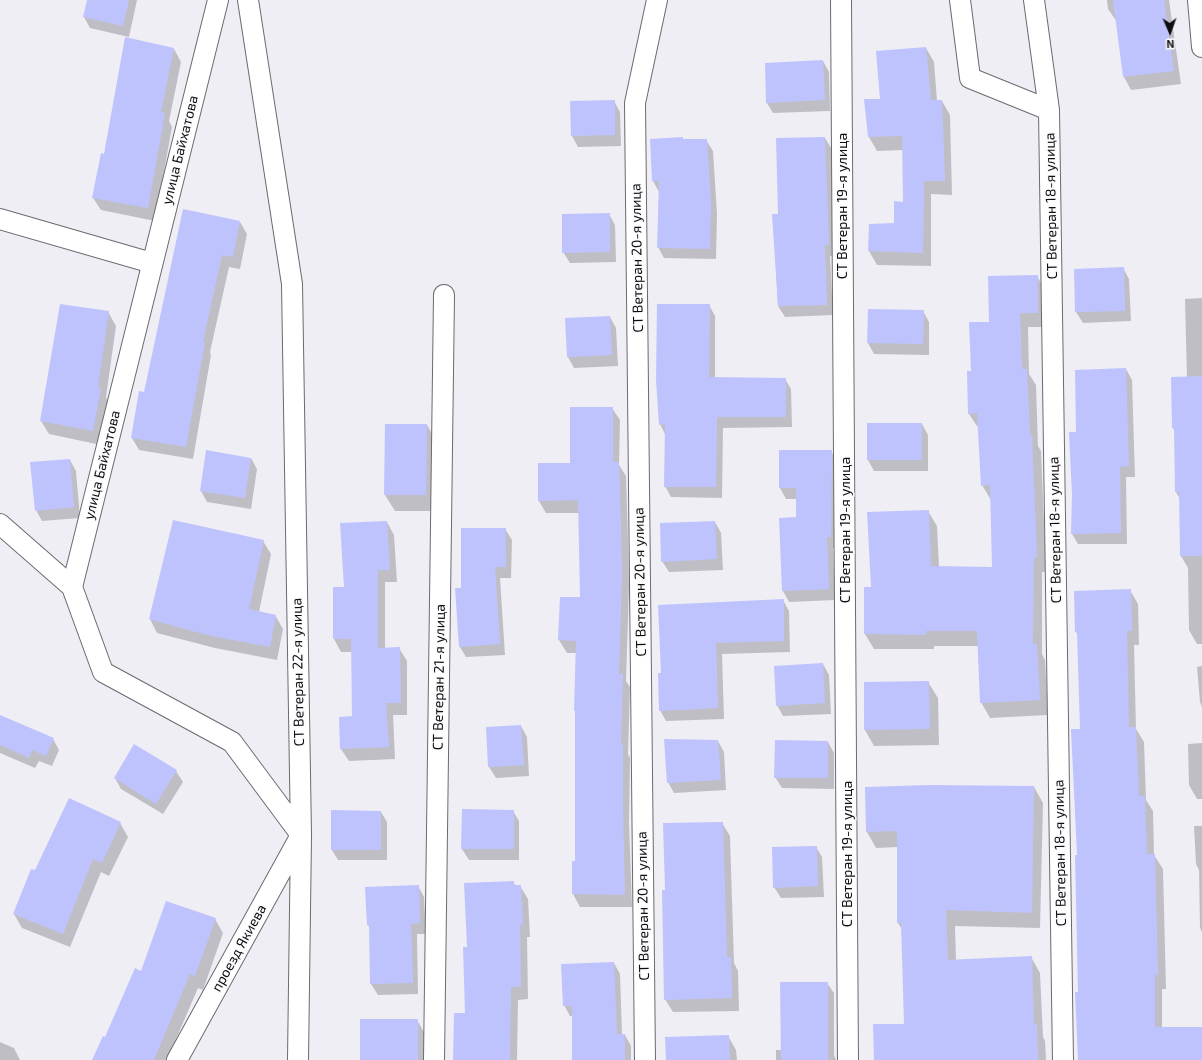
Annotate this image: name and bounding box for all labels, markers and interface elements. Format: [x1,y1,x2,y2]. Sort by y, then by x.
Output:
north arrow [1150,12,1190,52]
text: N [1166,38,1175,51]
street label: улица Байхатова [158,94,202,206]
street label: СТ Ветеран 18-я улица [1041,132,1061,280]
street label: СТ Ветеран 19-я улица [834,133,850,279]
street label: СТ Ветеран 20-я улица [627,183,647,333]
street label: улица Байхатова [80,409,124,521]
street label: СТ Ветеран 18-я улица [1045,456,1065,604]
street label: СТ Ветеран 19-я улица [837,457,853,603]
street label: СТ Ветеран 20-я улица [630,507,650,657]
street label: СТ Ветеран 22-я улица [288,598,308,746]
street label: СТ Ветеран 21-я улица [429,604,449,750]
street label: СТ Ветеран 18-я улица [1050,779,1070,927]
street label: СТ Ветеран 19-я улица [839,781,855,927]
street label: СТ Ветеран 20-я улица [633,831,653,981]
street label: проезд Якиева [208,901,270,995]

